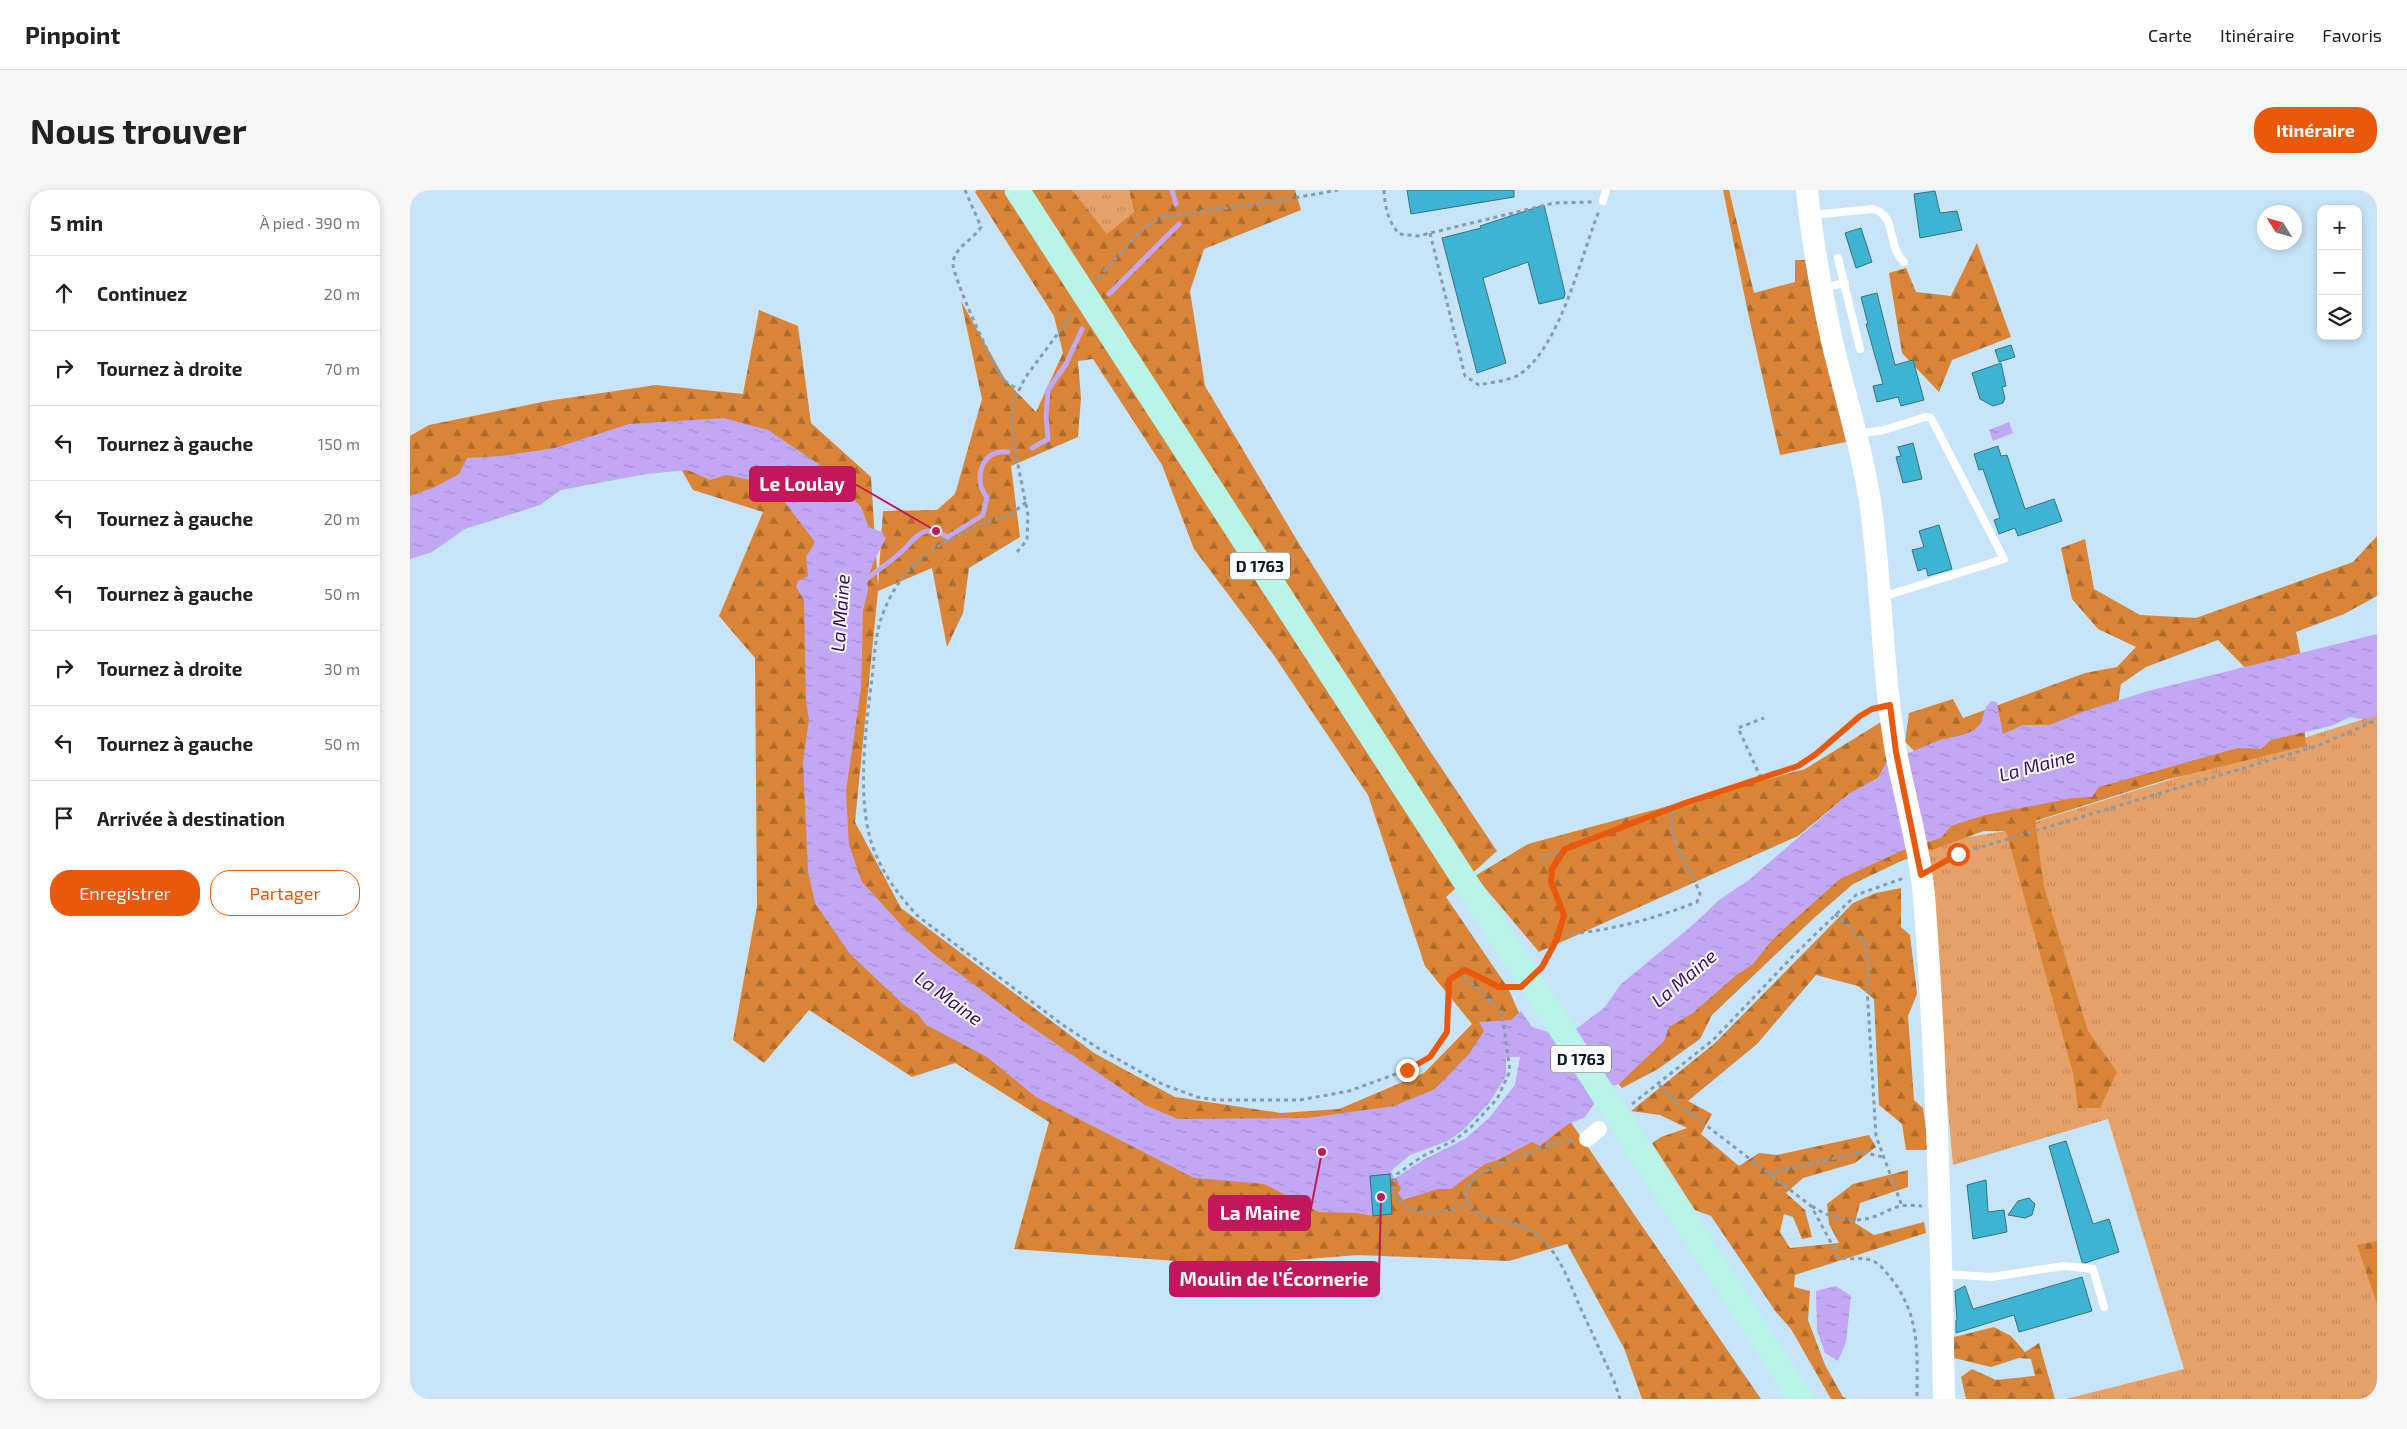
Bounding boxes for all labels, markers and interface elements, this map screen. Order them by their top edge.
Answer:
text: Pinpoint [25,20,120,49]
text: Carte [2148,24,2192,46]
text: Itinéraire [2220,24,2294,46]
text: Favoris [2322,24,2382,46]
button: Itinéraire [2254,107,2377,153]
text: Nous trouver [30,109,247,151]
north arrow [2257,205,2302,250]
map controls [2317,205,2362,340]
button: + [2317,205,2362,250]
text: 5 min [50,210,103,235]
text: À pied · 390 m [260,213,360,232]
button: − [2317,250,2362,295]
icon: ahead [50,279,78,307]
text: Continuez [97,282,187,305]
text: 20 m [324,284,360,303]
button: layers [2317,295,2362,340]
icon: right [50,354,78,382]
text: Tournez à droite [97,357,243,380]
text: 70 m [325,359,360,378]
icon: left [50,429,78,457]
text: Tournez à gauche [97,432,253,455]
text: 150 m [318,434,360,453]
callout: Le Loulay [750,467,855,501]
text: Le Loulay [759,472,845,496]
icon: left [50,504,78,532]
text: Tournez à gauche [97,507,253,530]
text: 20 m [324,509,360,528]
road number: D 1763 [1230,552,1290,580]
water label: La Maine [825,573,854,653]
icon: left [50,579,78,607]
text: Tournez à gauche [97,582,253,605]
text: 50 m [324,584,360,603]
icon: right [50,654,78,682]
text: Tournez à droite [97,657,243,680]
text: 30 m [324,659,360,678]
icon: left [50,729,78,757]
text: Tournez à gauche [97,732,253,755]
text: 50 m [324,734,360,753]
water label: La Maine [1996,743,2078,786]
icon: arrive [50,804,78,832]
text: Arrivée à destination [97,807,285,830]
route start [1947,843,1970,866]
button: Enregistrer [50,870,200,916]
button: Partager [210,870,360,916]
water label: La Maine [1646,944,1721,1012]
water label: La Maine [911,965,988,1030]
road number: D 1763 [1551,1046,1611,1072]
route end [1396,1059,1419,1082]
callout: La Maine [1209,1196,1310,1230]
text: La Maine [1220,1201,1301,1224]
callout: Moulin de l'Écornerie [1170,1262,1379,1296]
text: Moulin de l'Écornerie [1180,1266,1369,1290]

